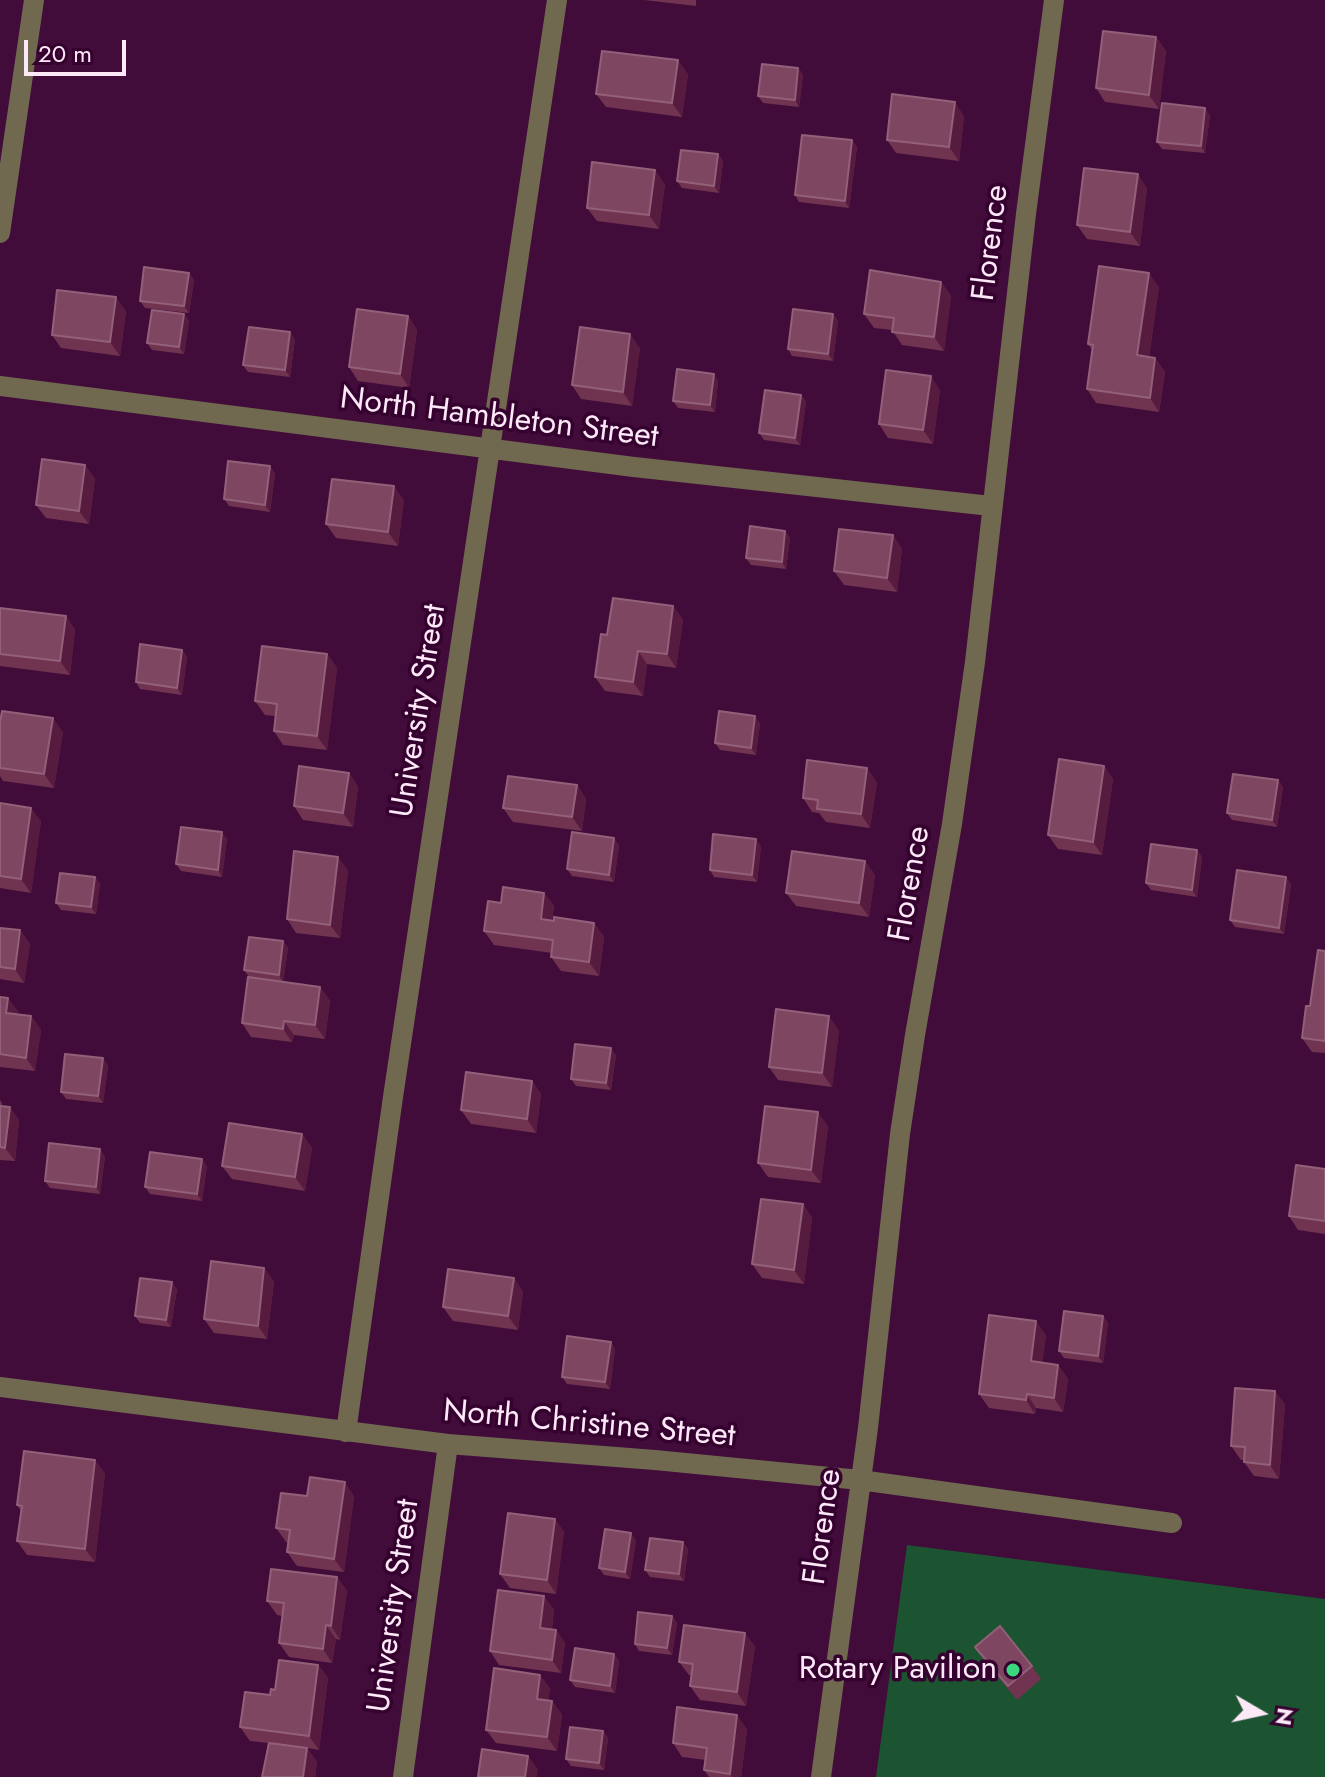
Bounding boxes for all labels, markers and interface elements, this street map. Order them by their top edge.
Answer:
scale bar [28,24,130,74]
text: 20 m [38,36,92,71]
street label: Florence [966,183,1018,303]
street label: North Hambleton Street [338,380,660,458]
street label: University Street [384,602,456,820]
street label: Florence [882,823,940,945]
street label: North Christine Street [441,1393,737,1457]
street label: Florence [797,1467,851,1587]
street label: University Street [361,1497,429,1715]
place label: Rotary Pavilion [799,1651,997,1689]
marker: Rotary Pavilion [1004,1661,1022,1679]
north arrow [1221,1673,1301,1753]
text: N [1268,1706,1302,1728]

